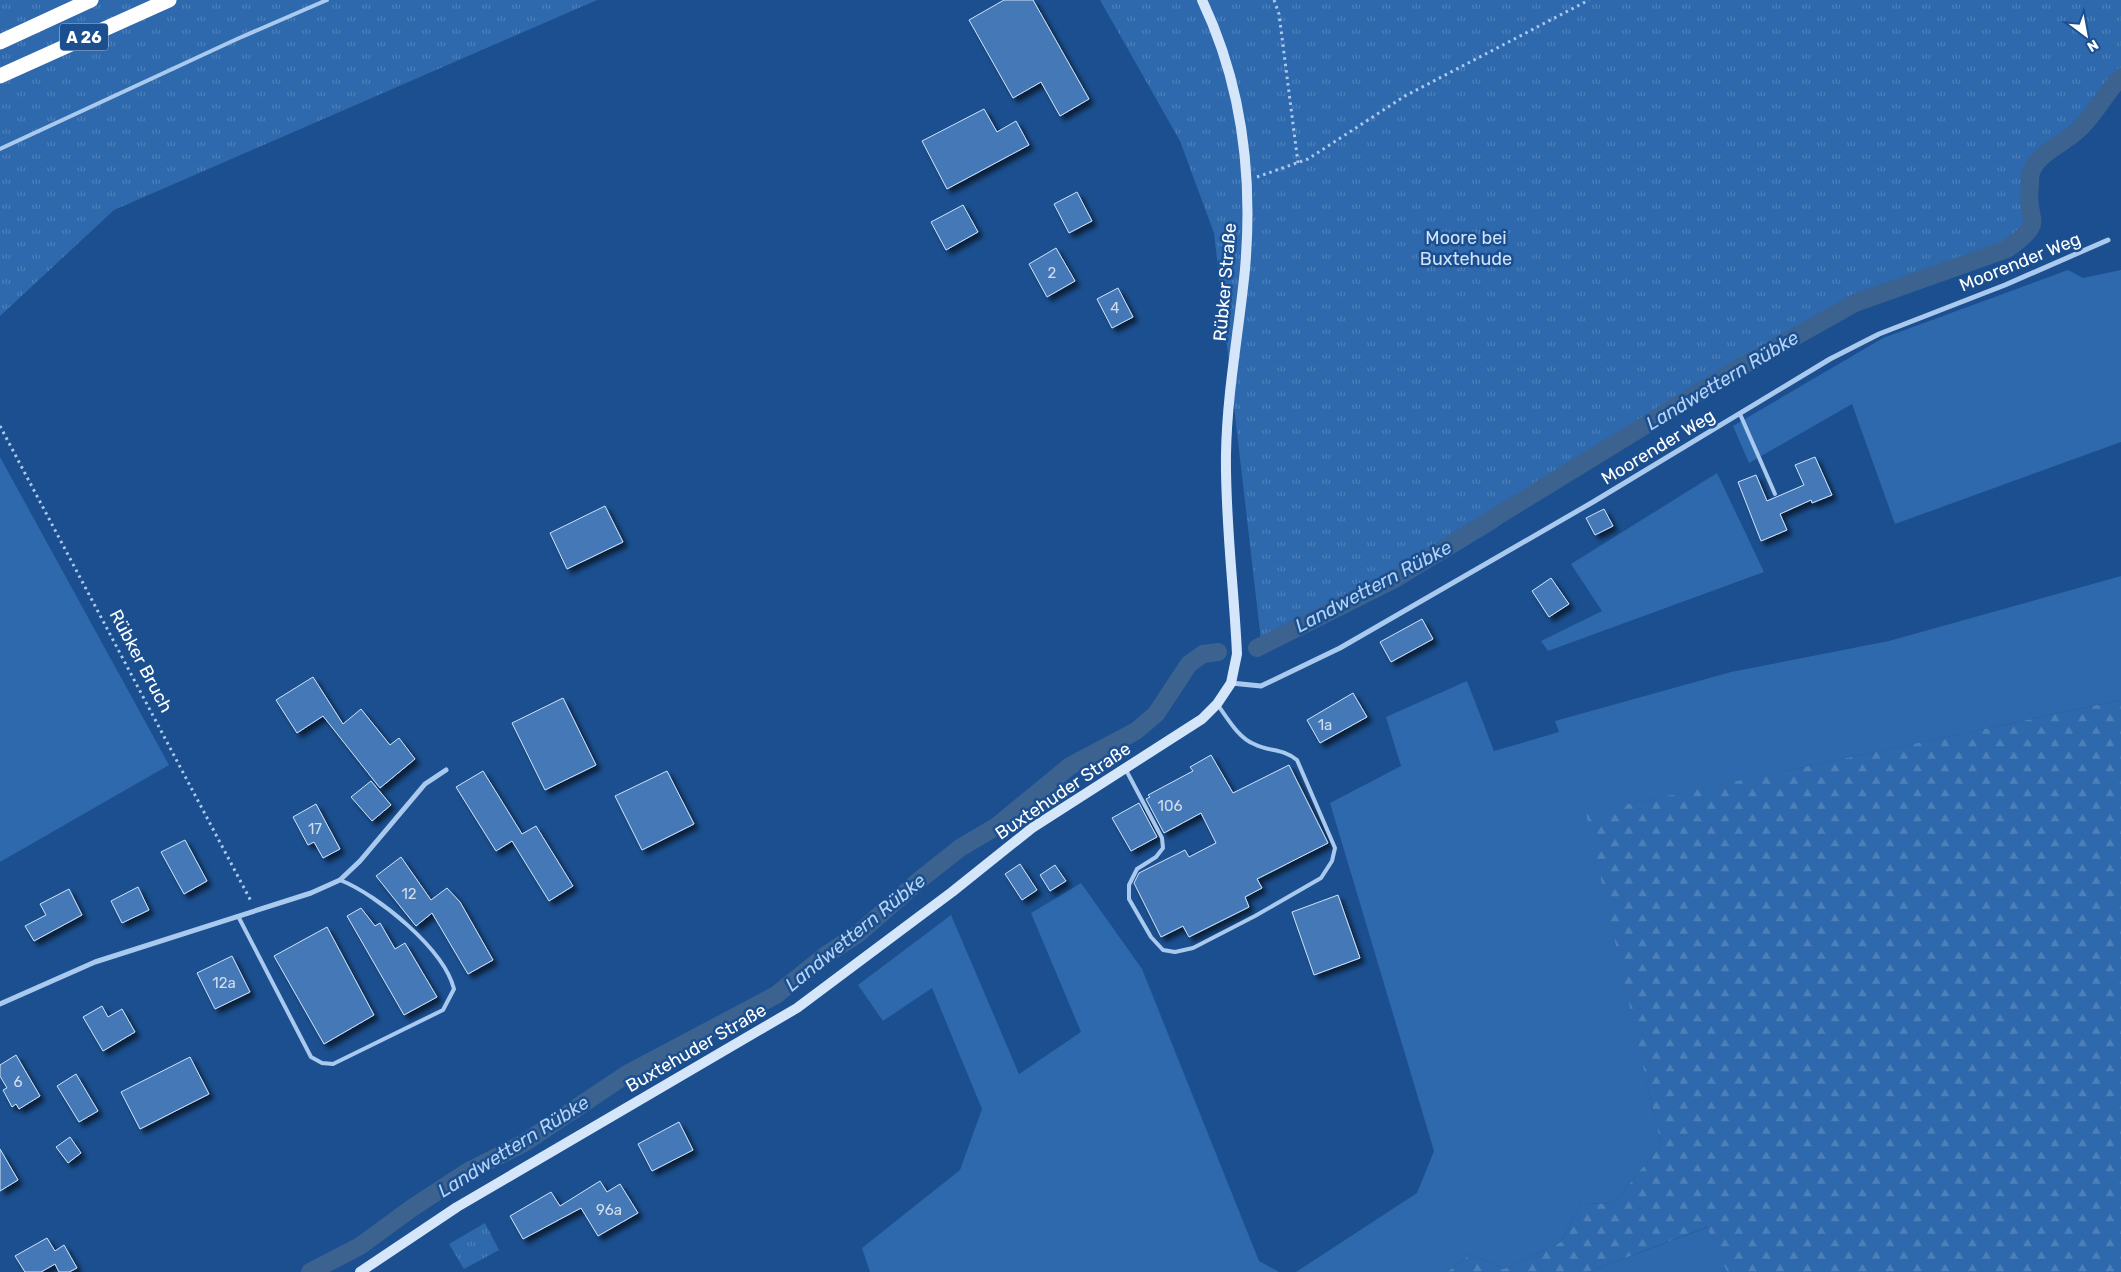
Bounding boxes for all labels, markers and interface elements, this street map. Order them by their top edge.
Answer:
north arrow [2061,10,2111,60]
road number: A 26 [60,24,108,51]
text: N [2084,36,2101,55]
street label: Rübker Straße [1209,222,1241,342]
park label: Moore bei Buxtehude [1420,227,1512,270]
street label: Moorender Weg [1956,228,2084,296]
house number: 2 [1048,264,1057,282]
house number: 4 [1110,299,1120,317]
water label: Landwettern Rübke [1642,326,1803,435]
street label: Moorender Weg [1597,404,1719,490]
water label: Landwettern Rübke [1291,535,1456,637]
street label: Rübker Bruch [105,606,177,716]
house number: 1a [1318,716,1332,734]
street label: Buxtehuder Straße [991,738,1135,844]
house number: 106 [1158,797,1183,815]
house number: 17 [308,820,322,838]
water label: Landwettern Rübke [781,869,930,996]
house number: 12 [401,885,417,903]
house number: 12a [212,974,236,992]
street label: Buxtehuder Straße [622,999,770,1097]
house number: 6 [13,1073,23,1091]
water label: Landwettern Rübke [433,1090,593,1202]
house number: 96a [596,1201,622,1219]

